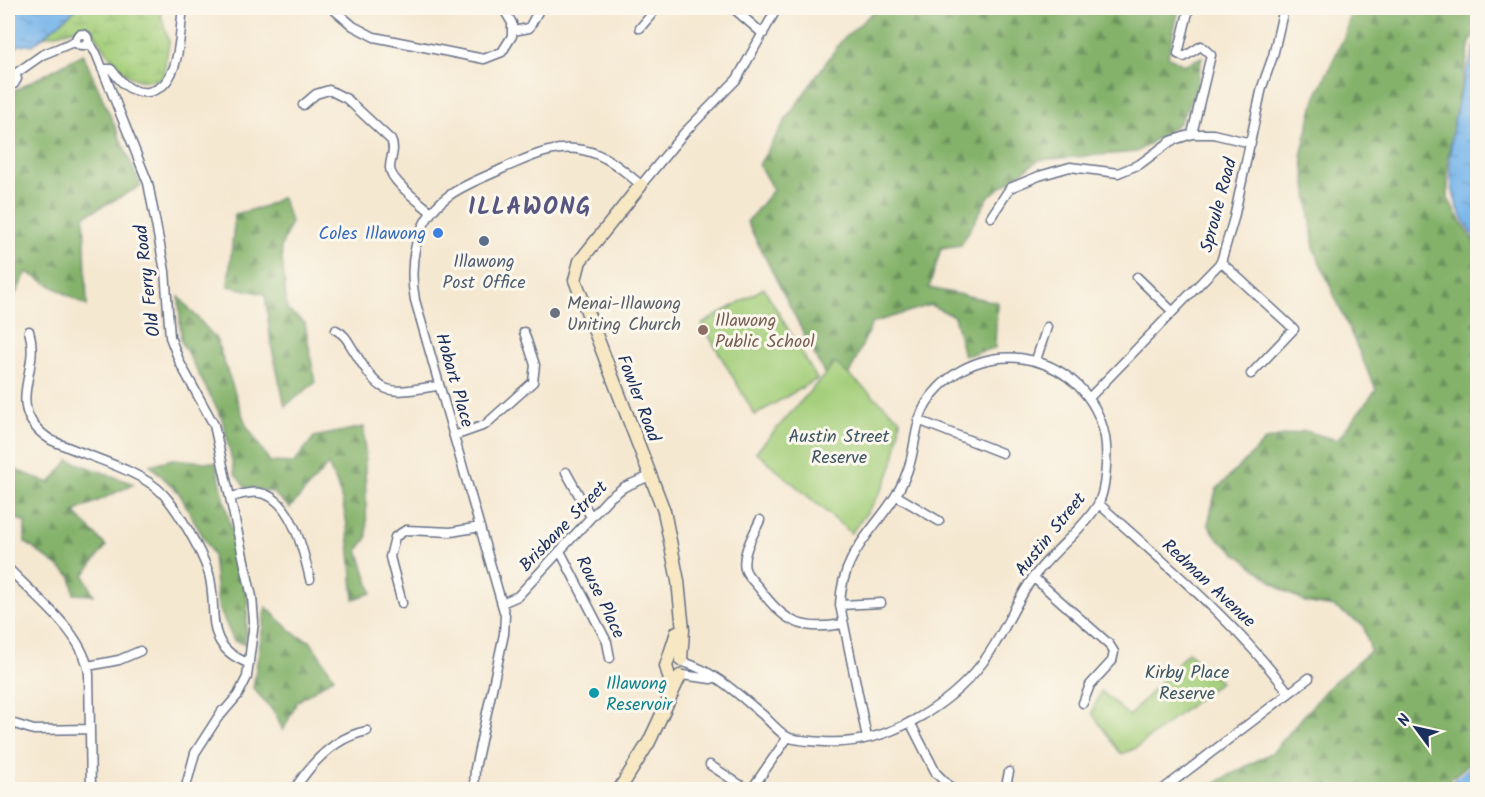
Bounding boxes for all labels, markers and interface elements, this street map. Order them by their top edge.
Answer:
street label: Sproule Road [1193,154,1246,256]
district label: ILLAWONG [468,188,592,227]
place label: Coles Illawong [318,220,426,249]
street label: Old Ferry Road [127,222,170,339]
marker: Coles Illawong [431,226,445,240]
marker: Illawong Post Office [477,234,491,248]
place label: Illawong Post Office [442,248,526,298]
place label: Menai-Illawong Uniting Church [567,290,681,340]
marker: Menai-Illawong Uniting Church [548,306,562,320]
place label: Illawong Public School [715,307,815,357]
marker: Illawong Public School [696,323,710,337]
street label: Hobart Place [426,330,481,431]
street label: Fowler Road [608,351,668,447]
park label: Austin Street Reserve [789,423,891,473]
street label: Brisbane Street [513,474,616,579]
street label: Austin Street [1008,486,1095,583]
street label: Redman Avenue [1154,533,1262,636]
street label: Rouse Place [567,551,632,644]
park label: Kirby Place Reserve [1145,659,1229,709]
place label: Illawong Reservoir [606,670,673,720]
marker: Illawong Reservoir [587,686,601,700]
north arrow [1386,698,1446,758]
text: N [1391,710,1418,732]

